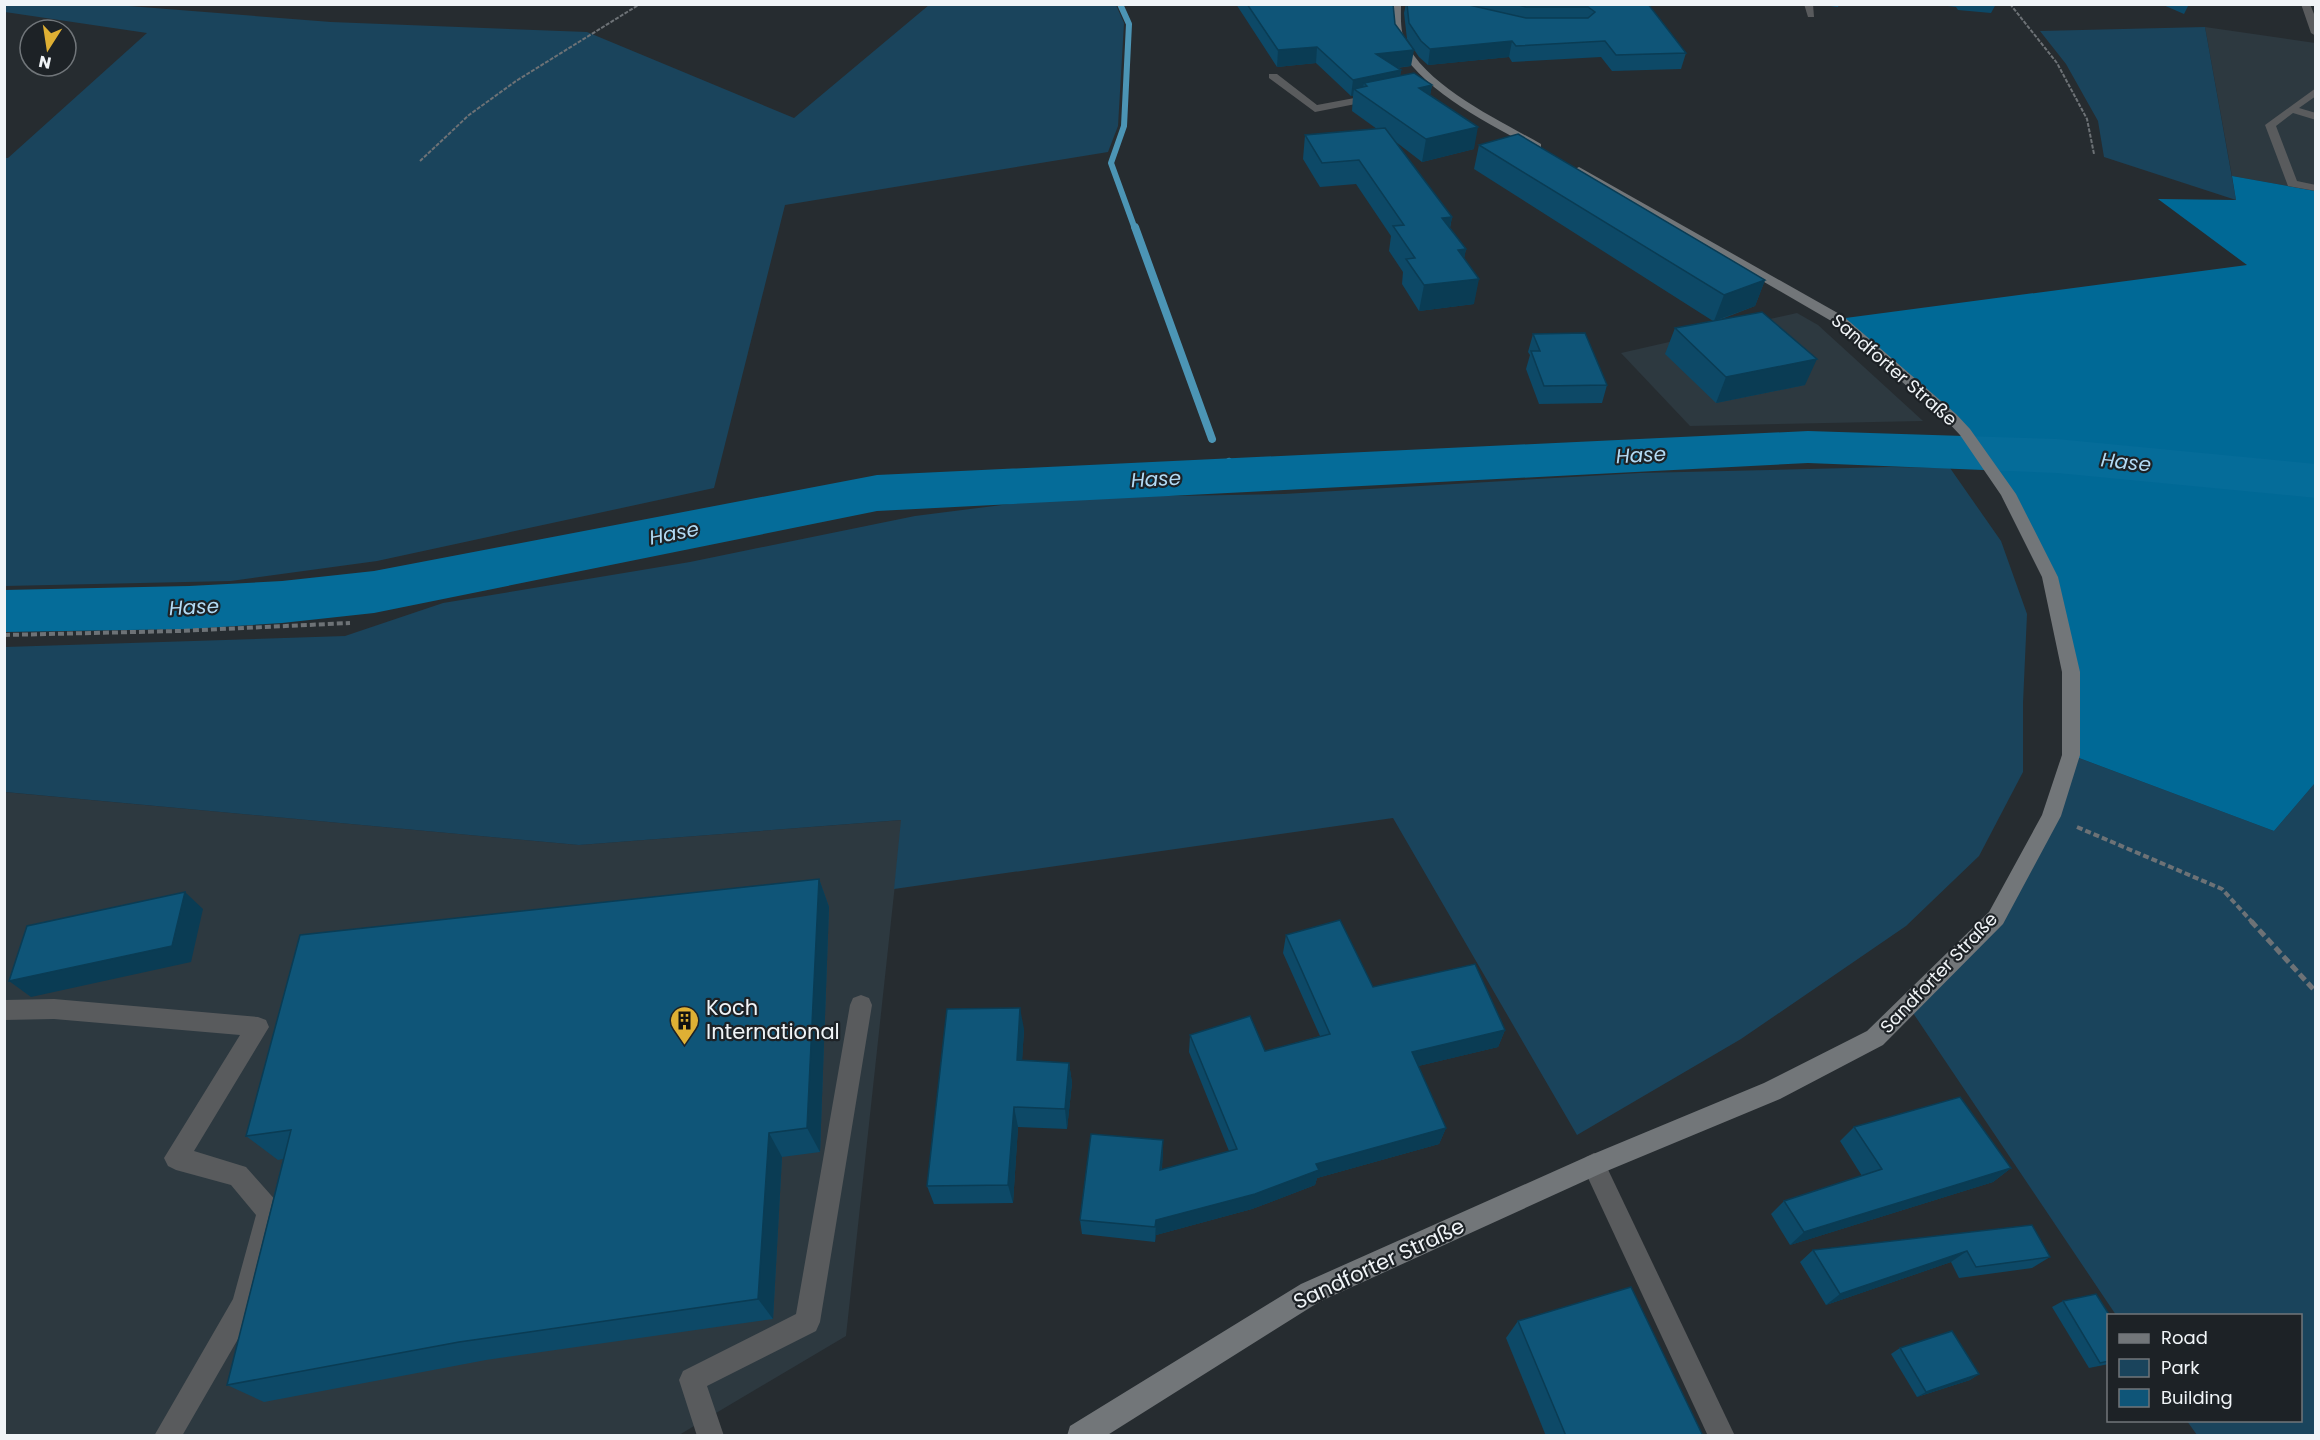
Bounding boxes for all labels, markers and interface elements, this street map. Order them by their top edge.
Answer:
north arrow [18,18,78,78]
text: N [37,50,53,75]
street label: Sandforter Straße [1826,308,1963,431]
water label: Hase [1615,440,1667,470]
water label: Hase [2100,445,2152,479]
water label: Hase [1130,464,1182,494]
water label: Hase [647,514,701,552]
water label: Hase [168,592,220,622]
street label: Sandforter Straße [1874,907,2003,1039]
place label: Koch International [706,993,840,1046]
building icon: Koch International [669,1004,701,1046]
street label: Sandforter Straße [1288,1211,1469,1316]
legend [2107,1314,2302,1422]
text: Road [2161,1325,2208,1350]
text: Park [2161,1355,2200,1380]
text: Building [2161,1385,2233,1410]

